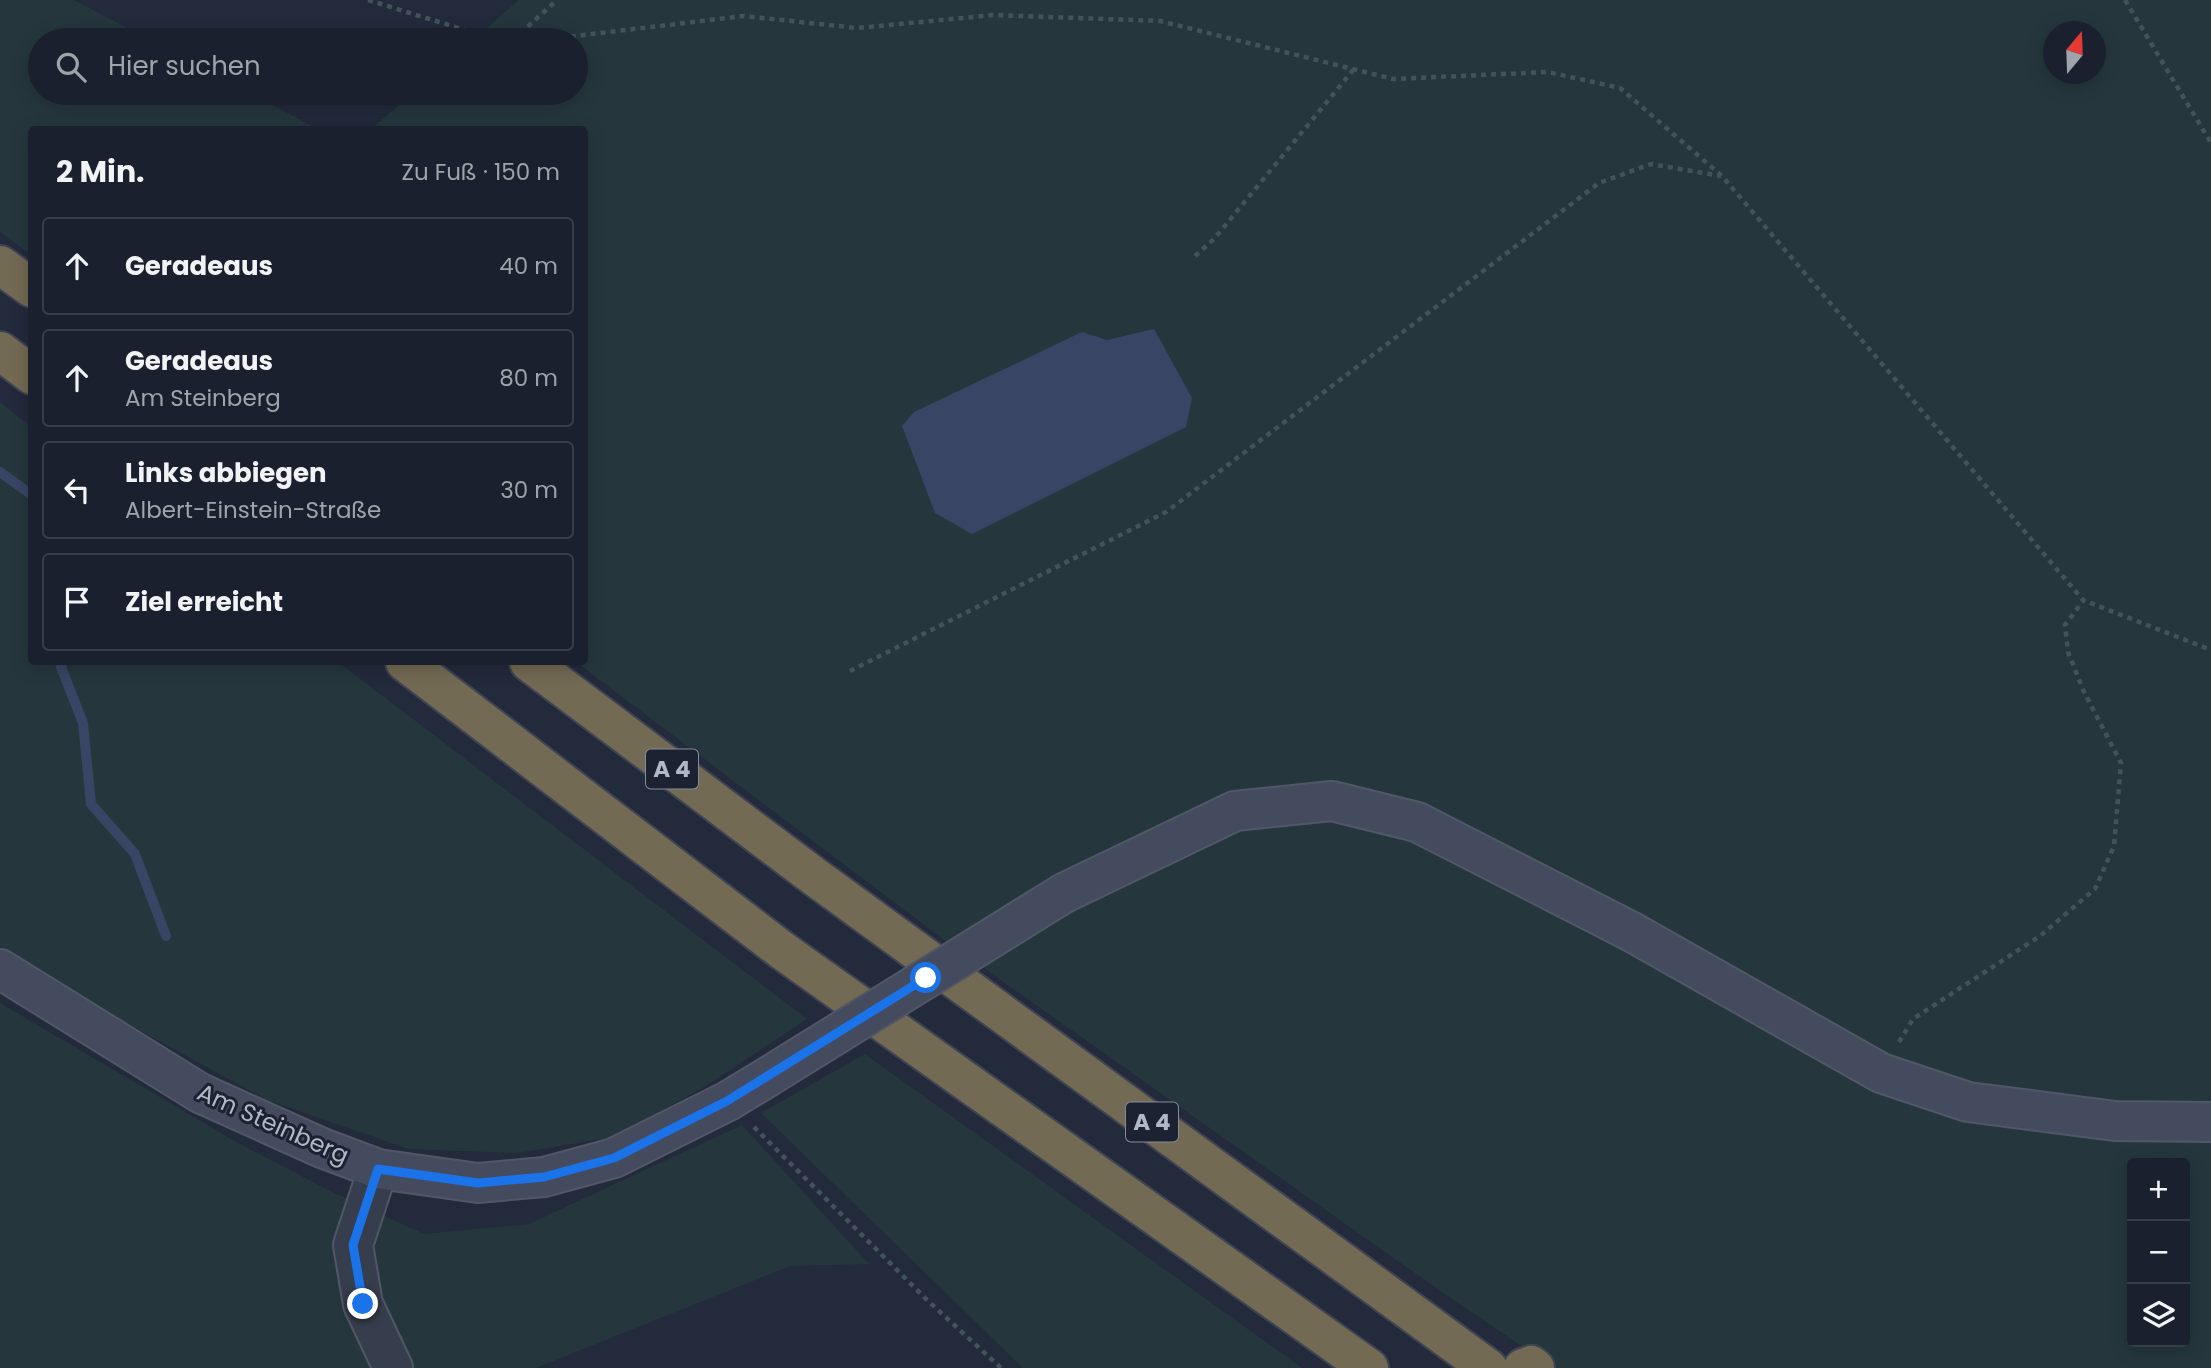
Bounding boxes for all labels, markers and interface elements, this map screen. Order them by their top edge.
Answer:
north arrow [2043,21,2106,84]
search box [28,28,588,105]
icon: search [52,48,90,86]
text: Hier suchen [108,48,261,84]
text: 2 Min. [56,150,145,193]
text: Zu Fuß · 150 m [401,156,560,188]
icon: ahead [58,247,96,285]
text: Geradeaus [125,248,273,284]
text: 40 m [499,250,558,282]
text: Geradeaus [125,343,273,379]
icon: ahead [58,359,96,397]
text: 80 m [499,362,558,394]
text: Am Steinberg [125,382,281,414]
text: Links abbiegen [125,455,327,491]
icon: left [58,471,96,509]
text: 30 m [500,474,558,506]
text: Albert-Einstein-Straße [125,494,381,526]
icon: arrive [58,583,96,621]
text: Ziel erreicht [125,584,283,620]
road number: A 4 [646,750,698,789]
route start [910,962,941,993]
street label: Am Steinberg [192,1075,354,1172]
road number: A 4 [1126,1102,1178,1142]
map controls [2127,1158,2190,1347]
button: + [2127,1158,2190,1221]
button: − [2127,1221,2190,1284]
button: layers [2127,1284,2190,1347]
route end [347,1288,378,1319]

